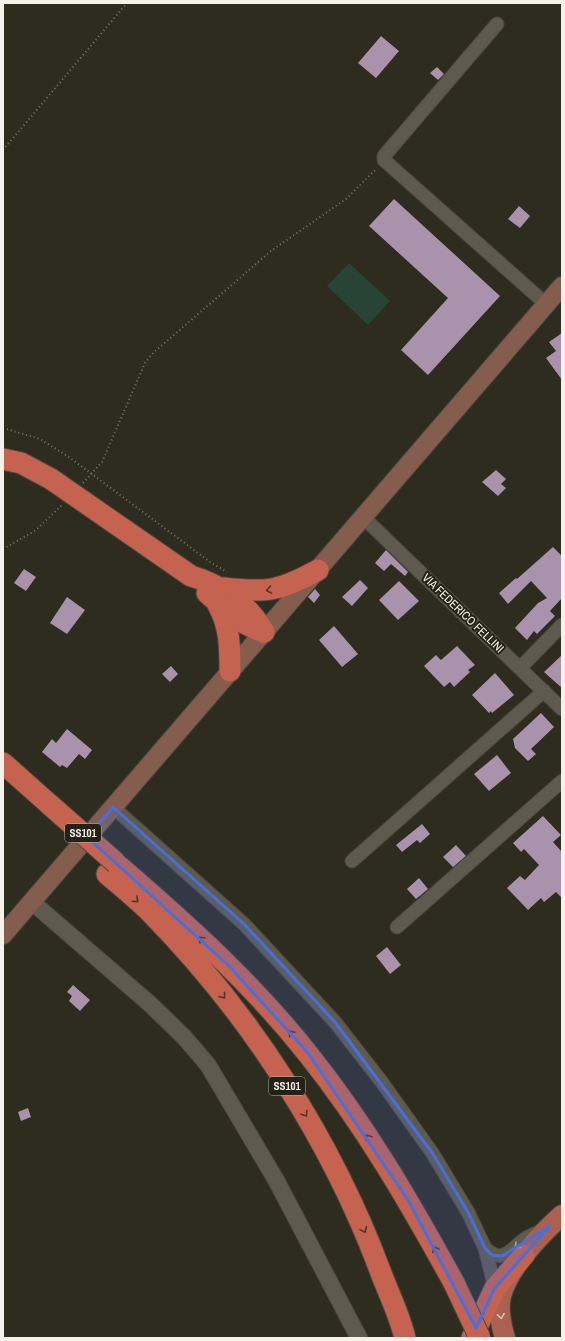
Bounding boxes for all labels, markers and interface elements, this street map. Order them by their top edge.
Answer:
street label: VIA FEDERICO FELLINI [419,570,507,656]
one-way arrow [266,585,272,593]
road number: SS101 [65,824,101,842]
one-way arrow [131,895,139,903]
one-way arrow [198,936,206,944]
one-way arrow [218,992,225,999]
one-way arrow [288,1030,295,1038]
road number: SS101 [269,1077,305,1095]
one-way arrow [300,1110,308,1117]
one-way arrow [366,1135,373,1142]
one-way arrow [359,1226,367,1233]
one-way arrow [515,1241,522,1248]
one-way arrow [433,1245,440,1253]
one-way arrow [496,1313,505,1319]

